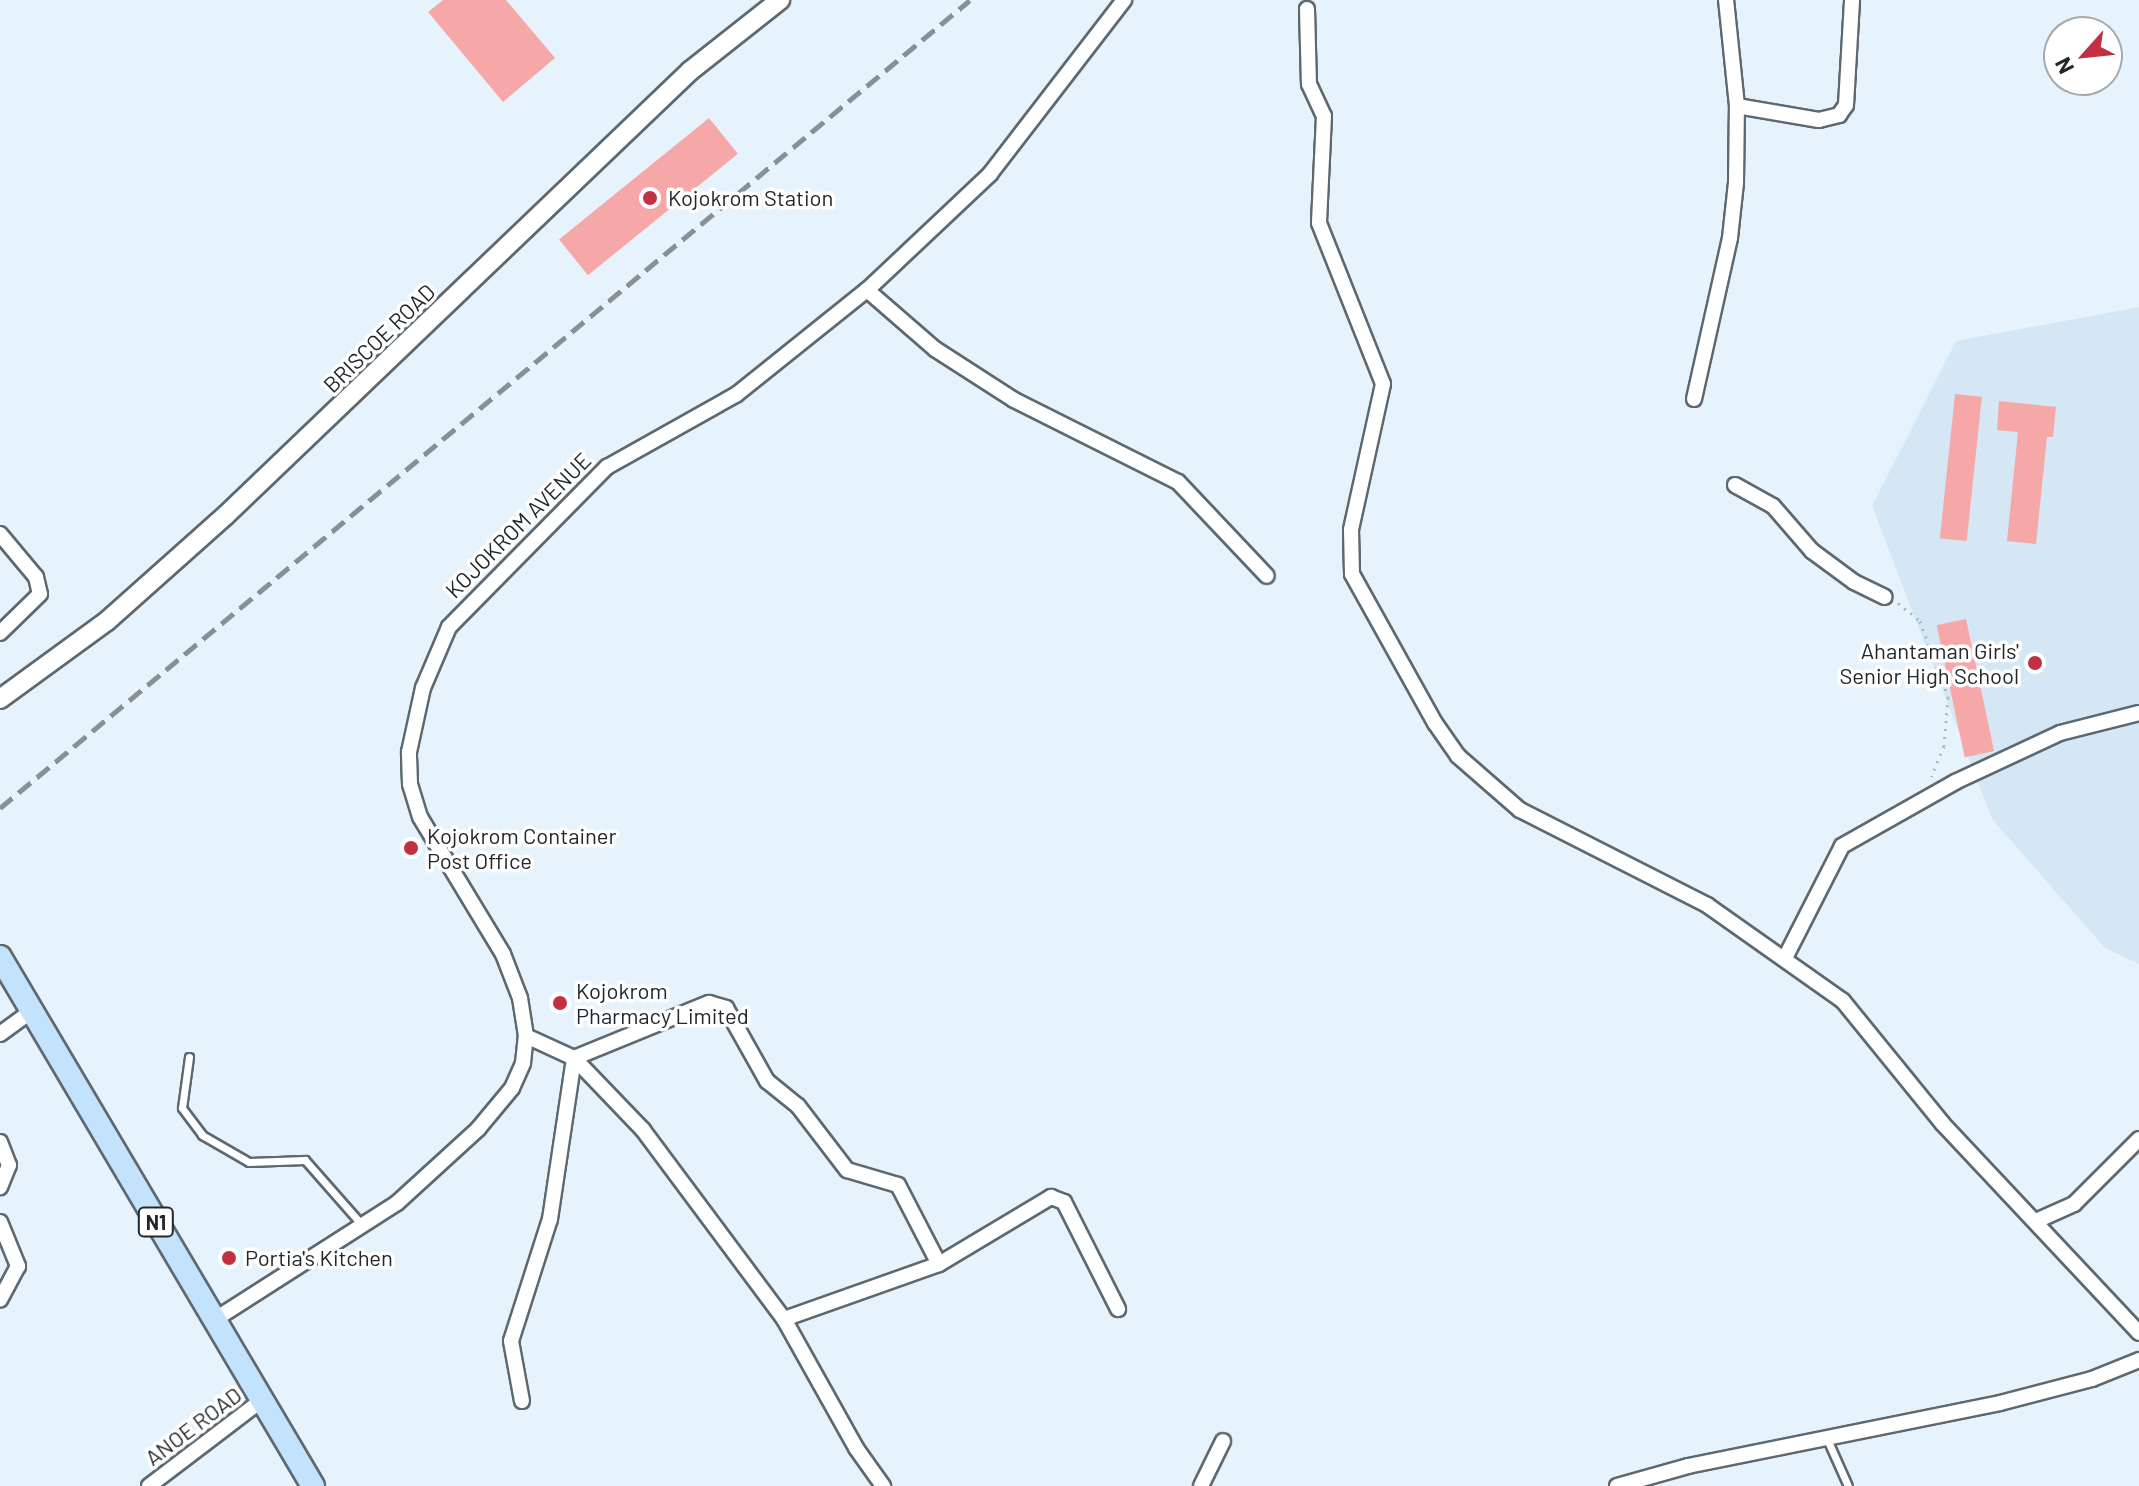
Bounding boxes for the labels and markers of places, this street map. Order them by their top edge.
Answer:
place label: Kojokrom Station [668,185,833,211]
marker: Kojokrom Station [639,187,661,209]
place label: Ahantaman Girls' Senior High School [1840,637,2019,688]
marker: Ahantaman Girls' Senior High School [2026,654,2044,672]
place label: Kojokrom Container Post Office [427,822,616,874]
marker: Kojokrom Container Post Office [402,839,420,857]
place label: Kojokrom Pharmacy Limited [576,977,749,1028]
marker: Kojokrom Pharmacy Limited [551,994,569,1012]
place label: Portia's Kitchen [245,1245,393,1271]
marker: Portia's Kitchen [220,1249,238,1267]

